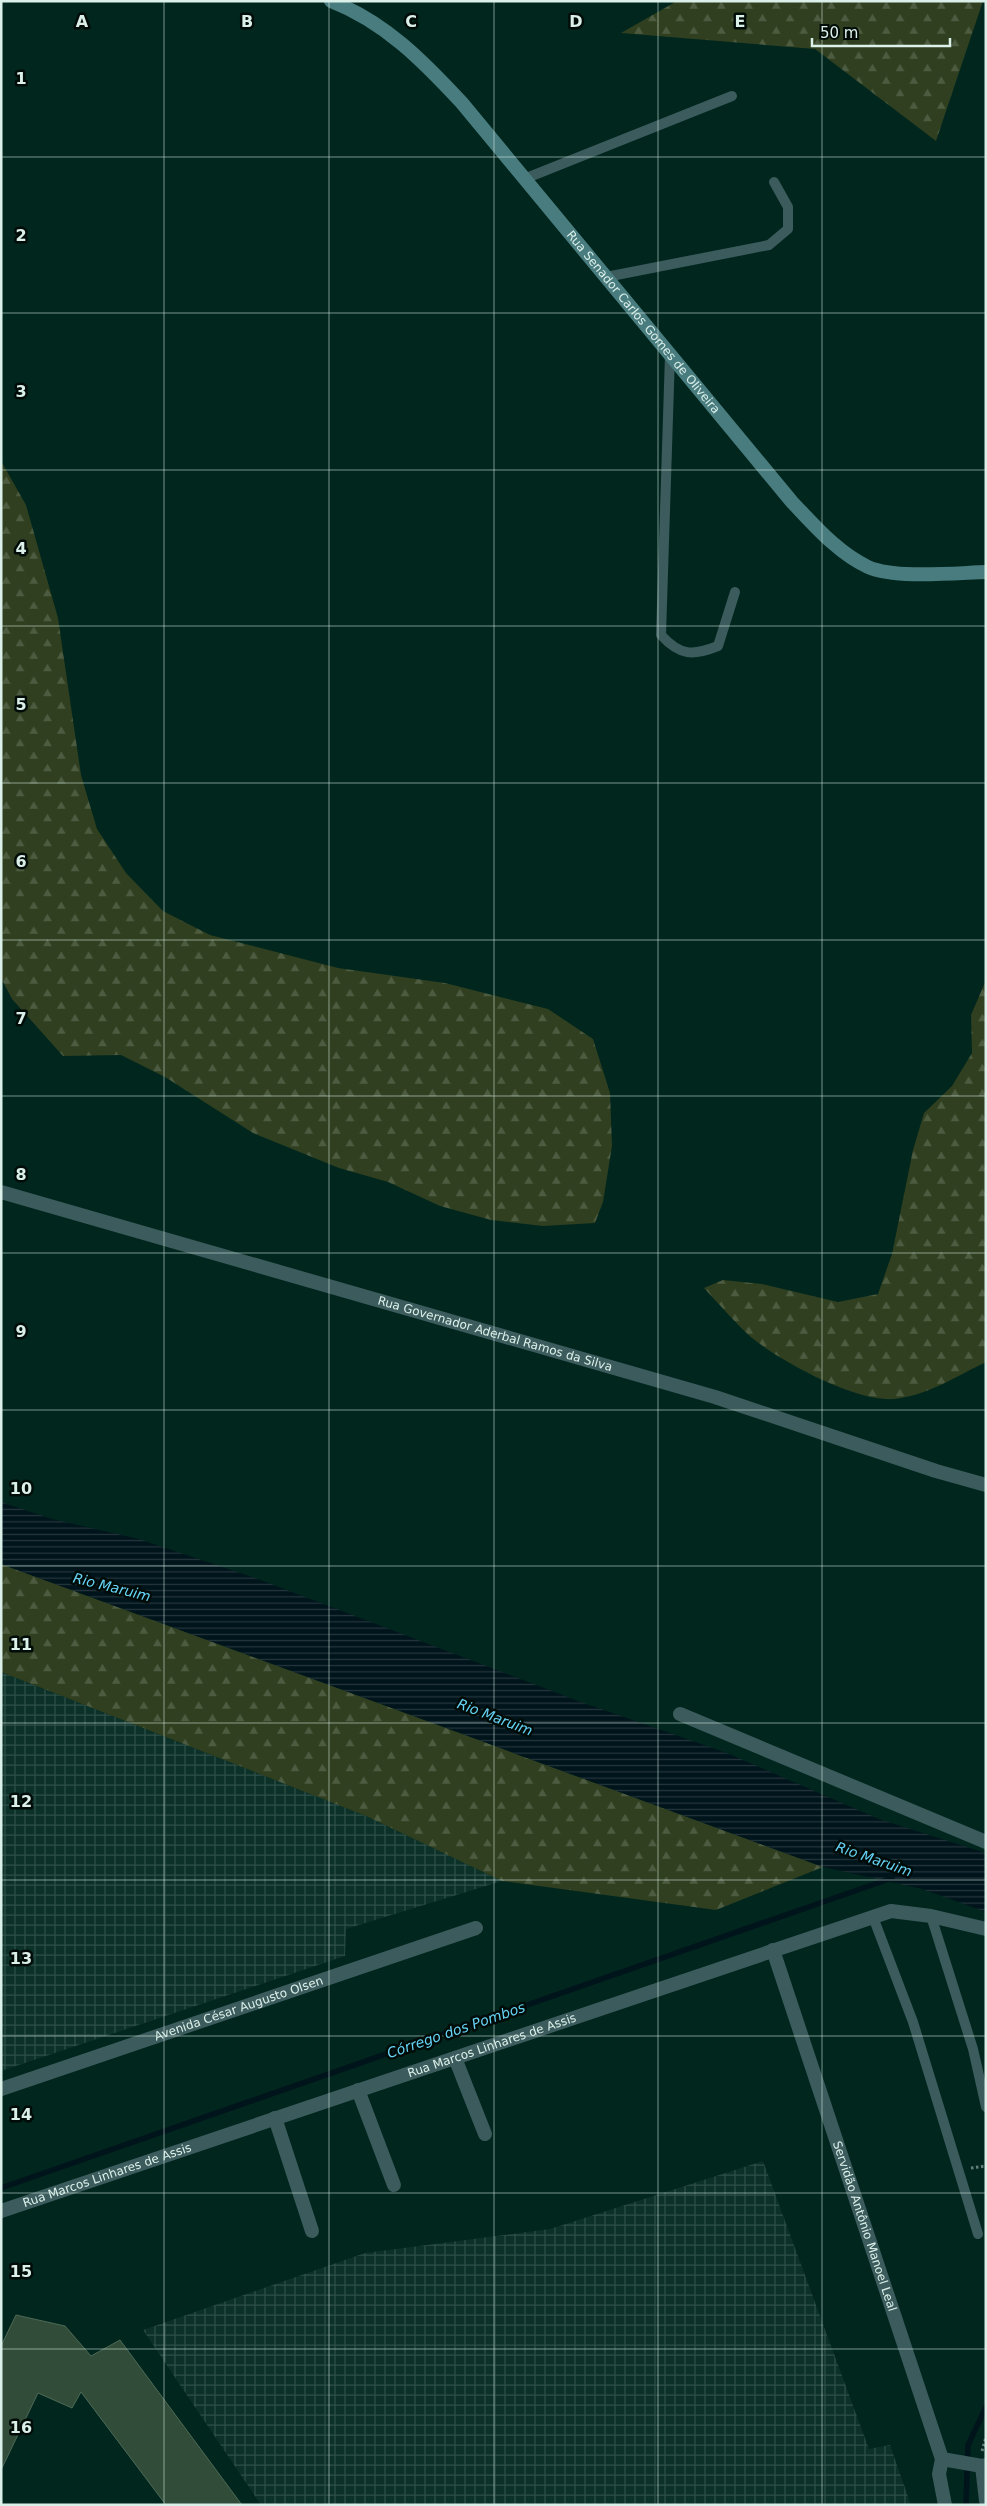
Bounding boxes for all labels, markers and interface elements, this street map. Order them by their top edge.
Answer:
text: A [76,12,89,31]
text: B [241,12,253,31]
text: C [405,12,417,31]
text: D [569,12,583,31]
text: E [735,12,745,31]
scale bar [812,15,950,47]
text: 50 m [820,24,858,42]
text: 1 [15,69,27,88]
text: 2 [15,226,27,245]
street label: Rua Senador Carlos Gomes de Oliveira [564,228,723,416]
text: 3 [15,382,27,401]
text: 4 [15,539,27,558]
text: 5 [15,695,27,714]
text: 6 [15,852,27,871]
text: 7 [15,1009,27,1028]
text: 8 [15,1165,27,1184]
street label: Rua Governador Aderbal Ramos da Silva [376,1294,614,1374]
text: 9 [15,1322,27,1341]
text: 10 [10,1479,32,1498]
water label: Rio Maruim [72,1570,152,1604]
text: 11 [10,1635,32,1654]
water label: Rio Maruim [455,1695,535,1739]
text: 12 [10,1792,32,1811]
water label: Rio Maruim [834,1839,914,1879]
text: 13 [10,1949,32,1968]
street label: Avenida César Augusto Olsen [153,1973,325,2044]
water label: Córrego dos Pombos [385,1999,527,2061]
street label: Rua Marcos Linhares de Assis [406,2011,578,2080]
text: 14 [10,2105,32,2124]
street label: Servidão Antônio Manoel Leal [830,2139,899,2313]
street label: Rua Marcos Linhares de Assis [21,2140,193,2210]
text: 15 [10,2262,32,2281]
text: 16 [10,2418,32,2437]

